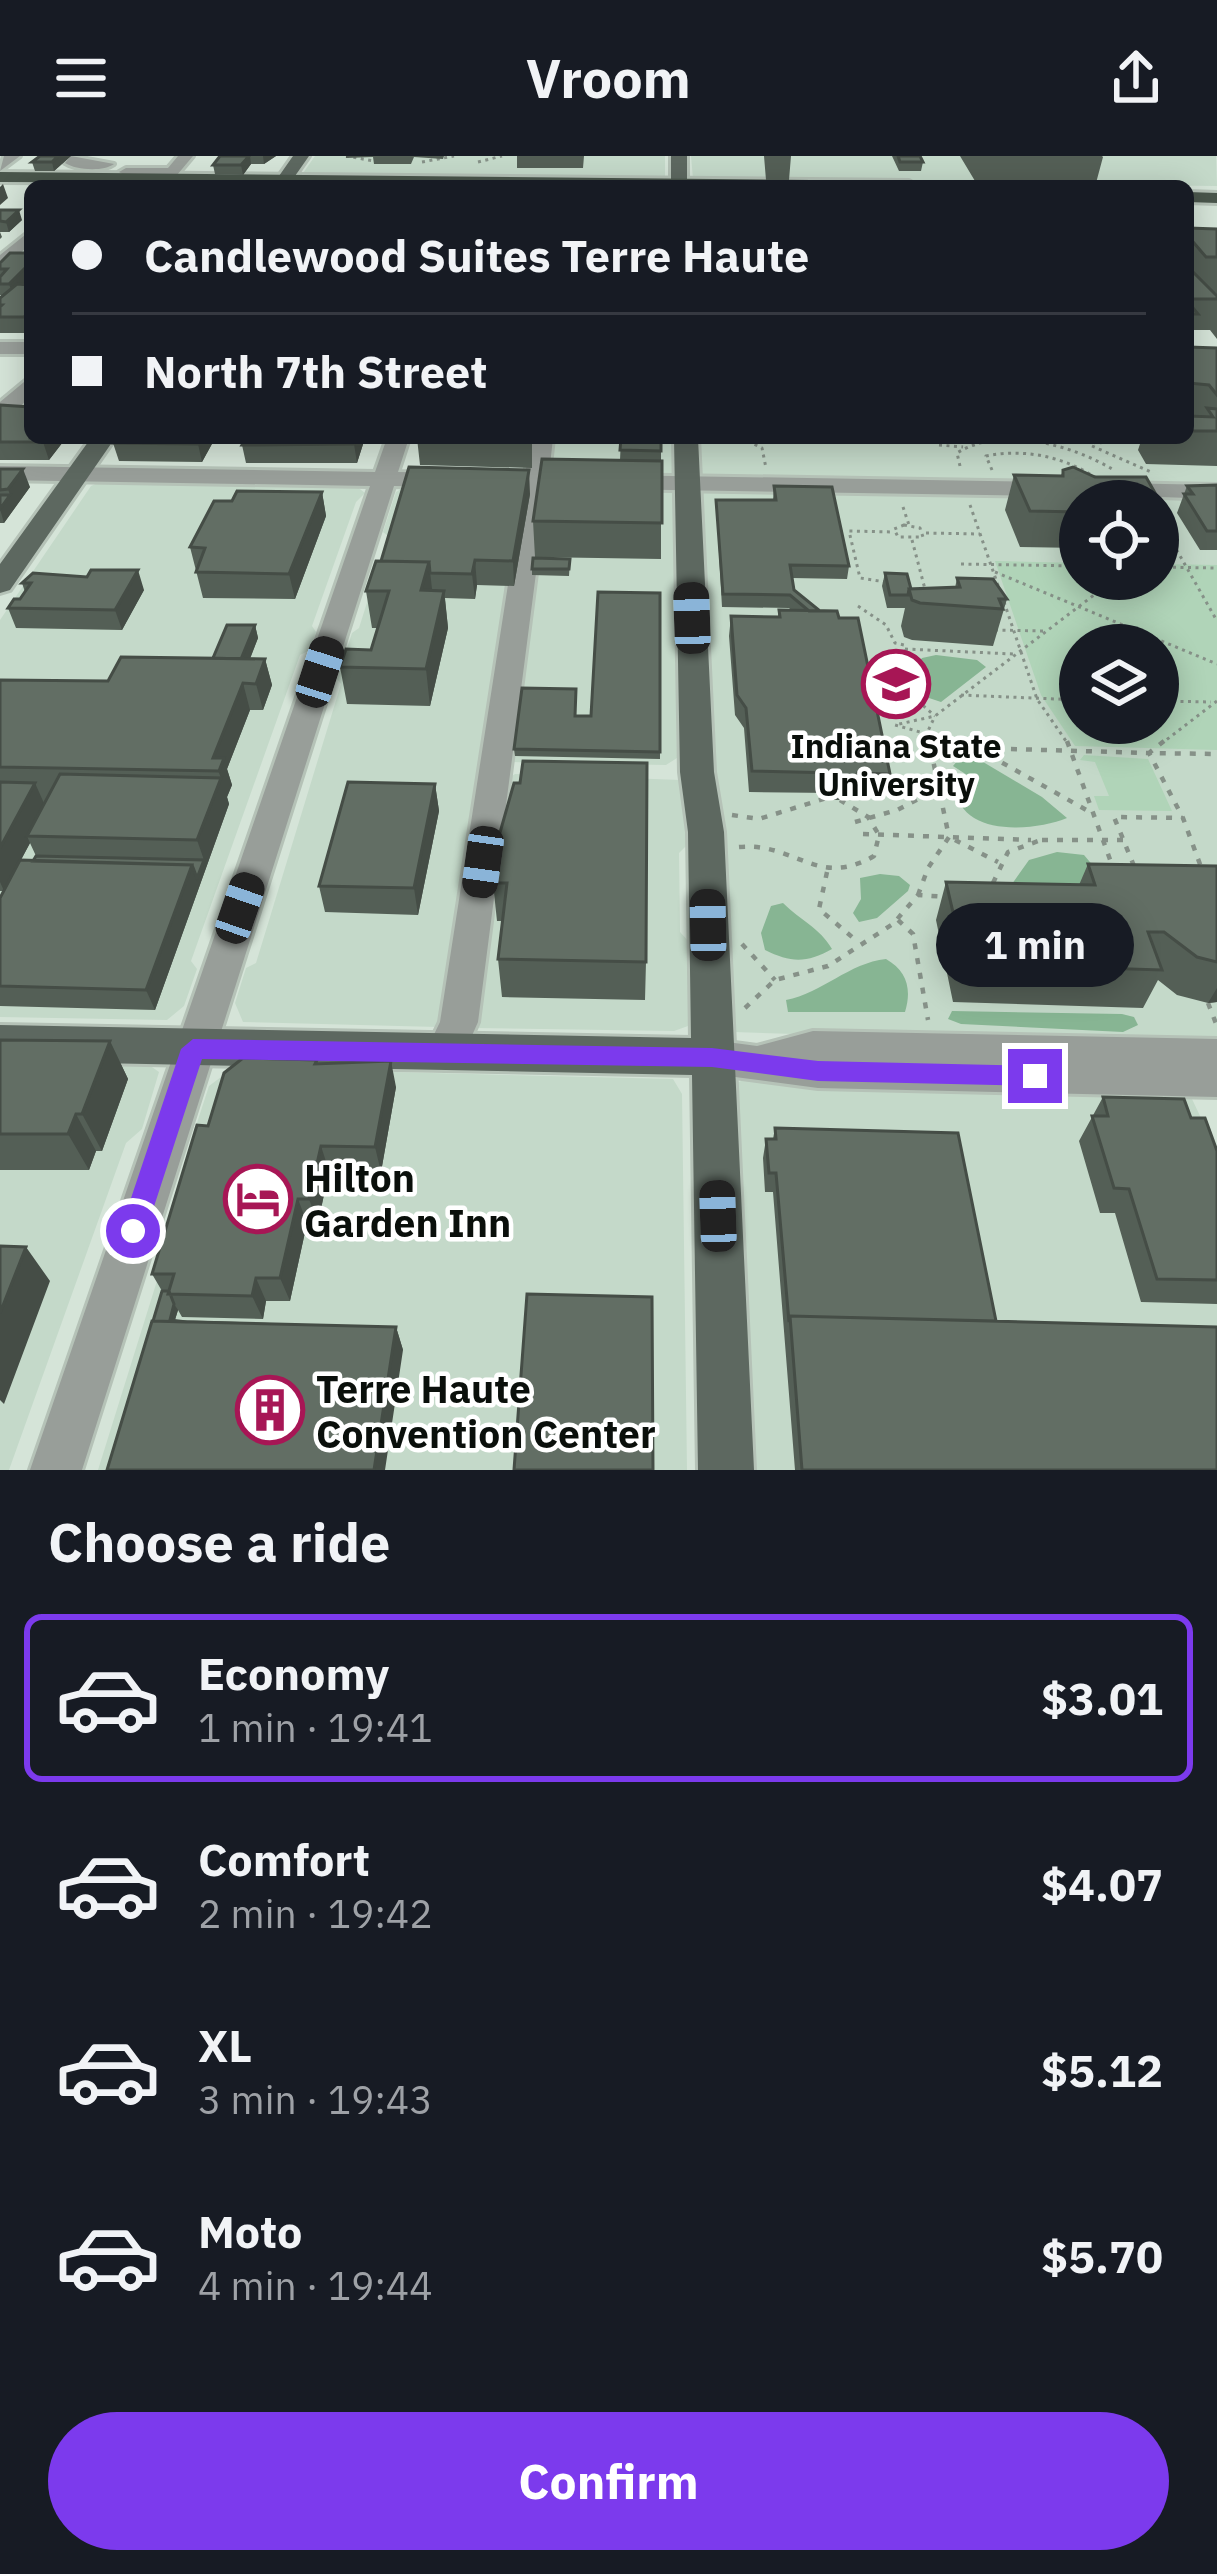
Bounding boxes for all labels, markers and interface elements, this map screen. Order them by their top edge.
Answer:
text: Vroom [526,43,691,113]
icon: menu [48,45,114,111]
icon: share [1103,45,1169,111]
text: Candlewood Suites Terre Haute [144,226,809,284]
text: North 7th Street [144,342,488,400]
map controls [1059,480,1179,744]
button: locate [1059,480,1179,600]
car [673,581,711,655]
button: layers [1059,624,1179,744]
car [292,632,348,712]
school or university icon: Indiana State University [861,649,931,719]
place label: Indiana State University [790,724,1002,805]
car [460,824,506,900]
car [211,868,269,948]
car [689,889,727,961]
callout: 1 min [936,902,1134,986]
text: 1 min [984,919,1086,970]
route end [1008,1049,1062,1103]
place label: Hilton Garden Inn [304,1152,511,1248]
hotel icon: Hilton Garden Inn [223,1164,293,1234]
car [699,1179,737,1253]
route start [106,1204,160,1258]
place label: Terre Haute Convention Center [316,1363,656,1459]
building icon: Terre Haute Convention Center [235,1375,305,1445]
text: Choose a ride [48,1507,390,1577]
icon: car [54,1644,162,1752]
text: Economy [198,1644,389,1702]
text: $3.01 [1041,1669,1163,1727]
text: 1 min · 19:41 [198,1702,433,1753]
icon: car [54,1830,162,1938]
text: Comfort [198,1830,370,1888]
text: $4.07 [1041,1855,1163,1913]
text: 2 min · 19:42 [198,1888,433,1939]
icon: car [54,2016,162,2124]
text: XL [198,2016,252,2074]
text: $5.12 [1041,2041,1163,2099]
text: 3 min · 19:43 [198,2074,433,2125]
icon: car [54,2202,162,2310]
text: Moto [198,2202,302,2260]
text: $5.70 [1041,2227,1163,2285]
text: 4 min · 19:44 [198,2260,433,2311]
button: Confirm [48,2412,1169,2550]

